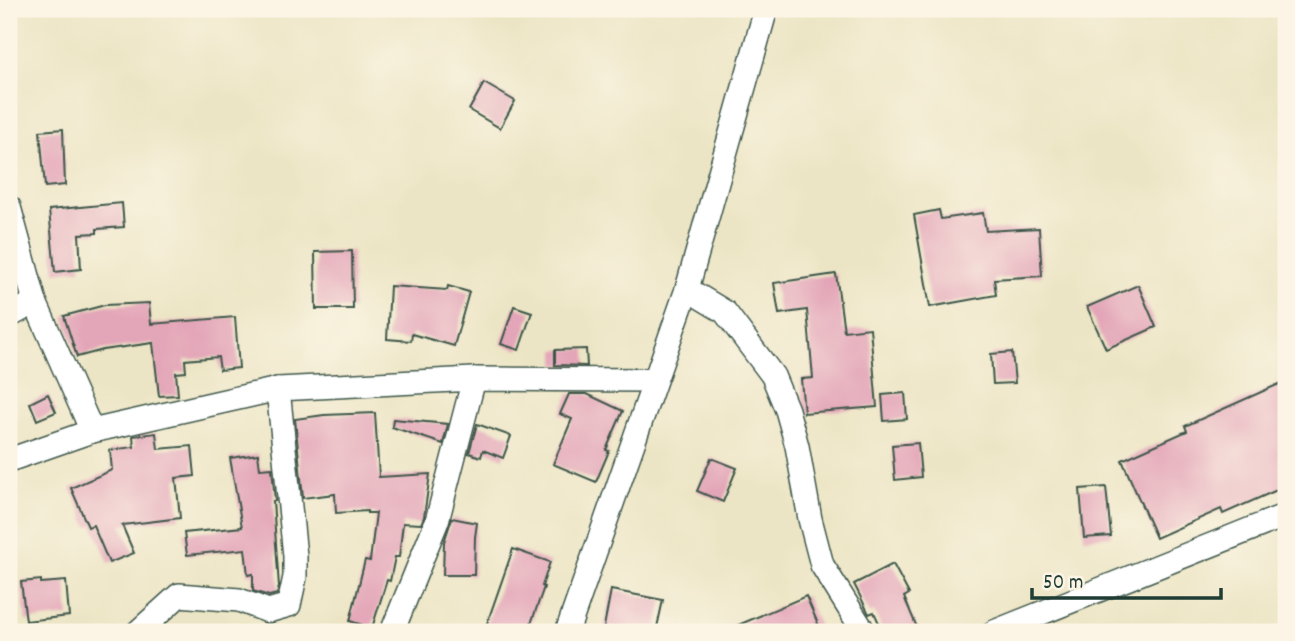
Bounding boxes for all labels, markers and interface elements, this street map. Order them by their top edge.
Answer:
scale bar [1032,557,1222,601]
text: 50 m [1043,569,1083,599]

